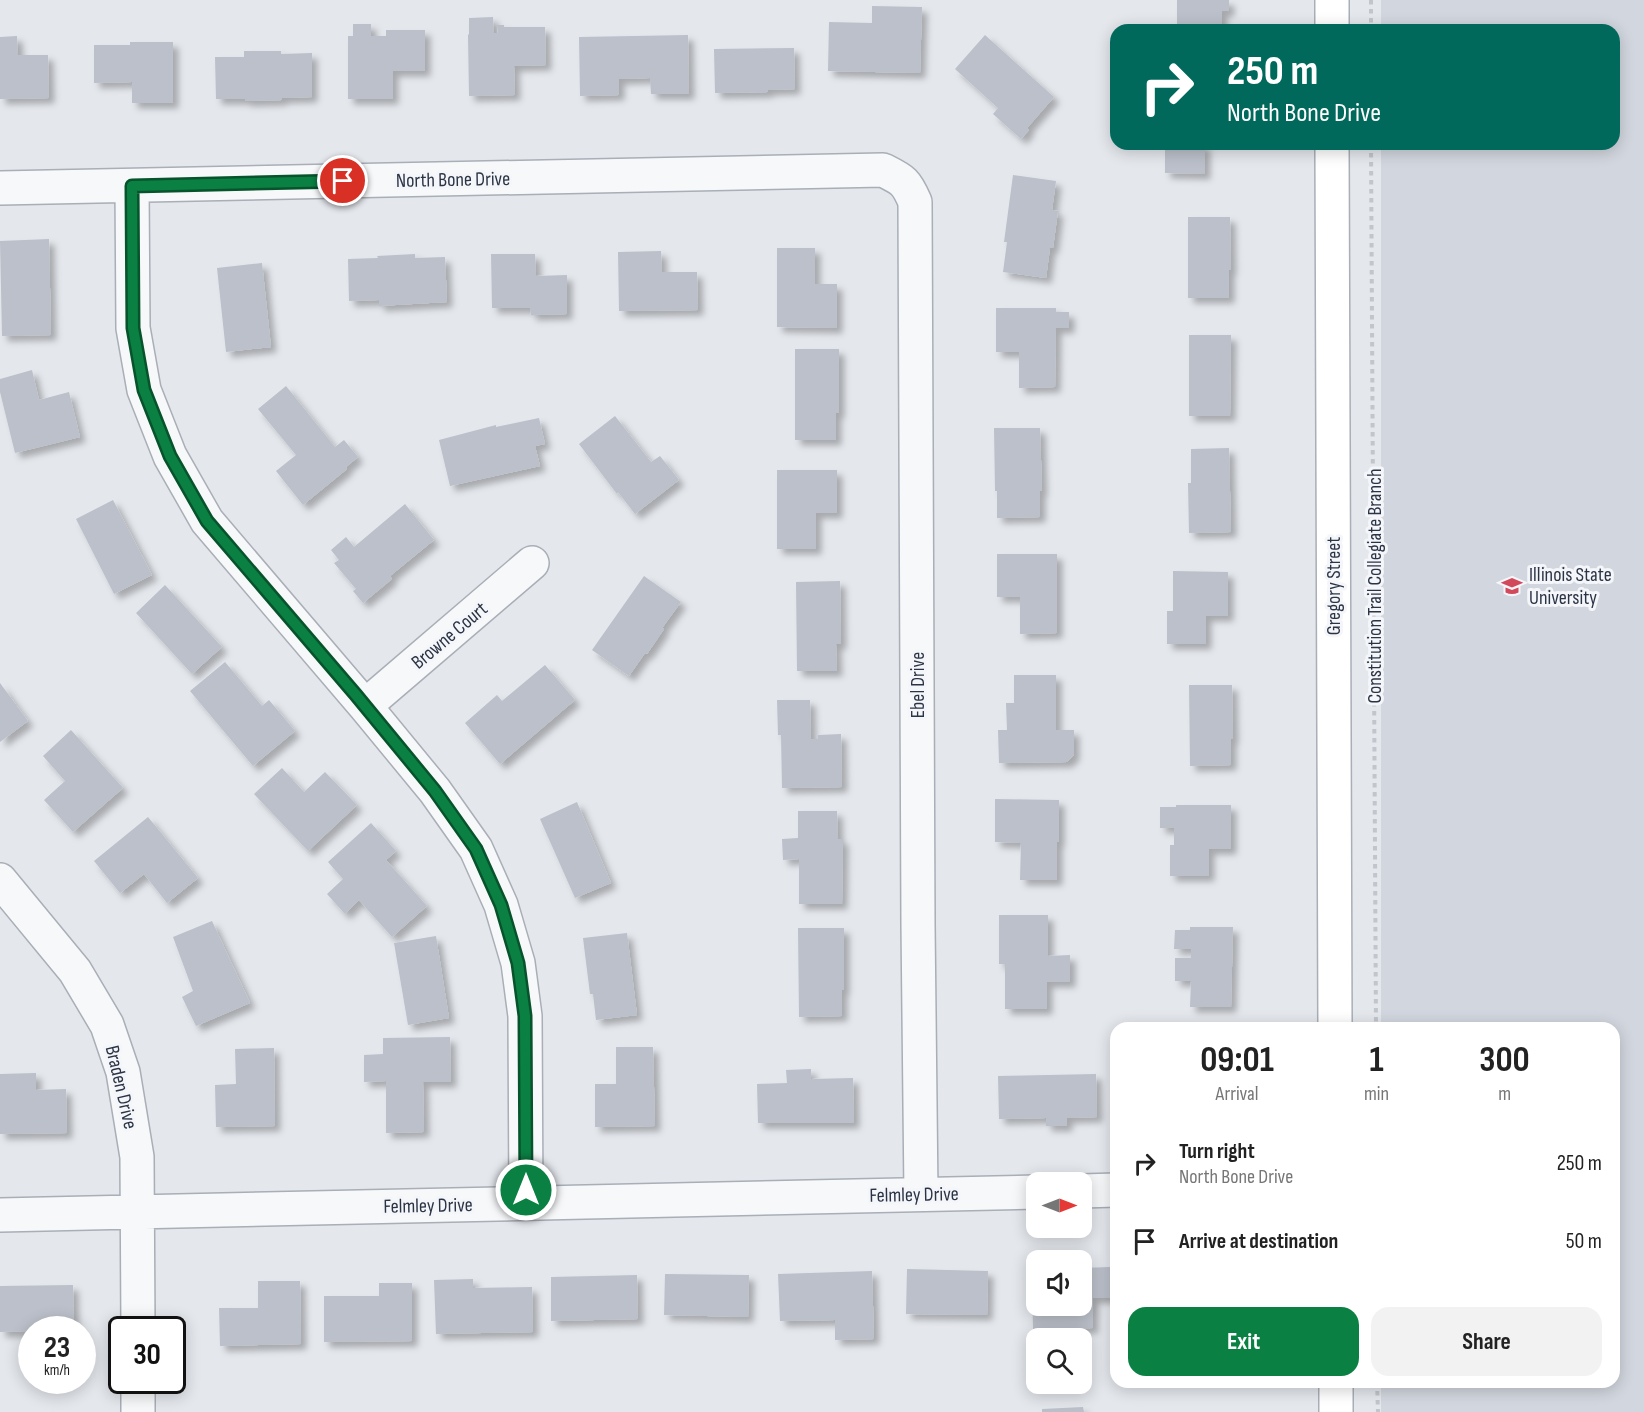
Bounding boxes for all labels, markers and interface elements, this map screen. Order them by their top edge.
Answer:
text: 250 m [1227,46,1318,97]
icon: right [1128,48,1206,126]
text: North Bone Drive [1227,97,1381,129]
pin [317,155,368,206]
icon: arrive [326,164,359,197]
street label: North Bone Drive [396,167,510,193]
street label: Constitution Trail Collegiate Branch [1363,468,1387,704]
street label: Gregory Street [1322,537,1346,635]
place label: Illinois State University [1529,563,1612,610]
school or university icon: Illinois State University [1500,574,1524,598]
street label: Browne Court [407,597,493,674]
street label: Ebel Drive [906,652,930,718]
text: 09:01 [1200,1039,1274,1082]
text: 1 [1369,1039,1384,1082]
text: 300 [1479,1039,1530,1082]
street label: Braden Drive [100,1043,142,1131]
text: Arrival [1215,1082,1258,1106]
text: min [1364,1082,1389,1106]
text: m [1498,1082,1511,1106]
text: Turn right [1179,1138,1255,1165]
icon: right [1128,1147,1161,1180]
text: 250 m [1557,1150,1602,1177]
position arrow [494,1158,558,1222]
text: North Bone Drive [1179,1165,1293,1189]
north arrow [1026,1172,1092,1238]
map controls [1026,1172,1092,1394]
street label: Felmley Drive [869,1182,959,1208]
street label: Felmley Drive [383,1193,473,1219]
icon: arrive [1128,1225,1161,1258]
text: Arrive at destination [1179,1228,1338,1255]
text: 50 m [1566,1228,1602,1255]
button: sound [1026,1250,1092,1316]
button: Exit [1128,1307,1359,1376]
button: Share [1371,1307,1602,1376]
speed limit sign: 30 [108,1316,186,1394]
button: search [1026,1328,1092,1394]
text: 23 [44,1330,70,1366]
text: km/h [44,1361,70,1380]

